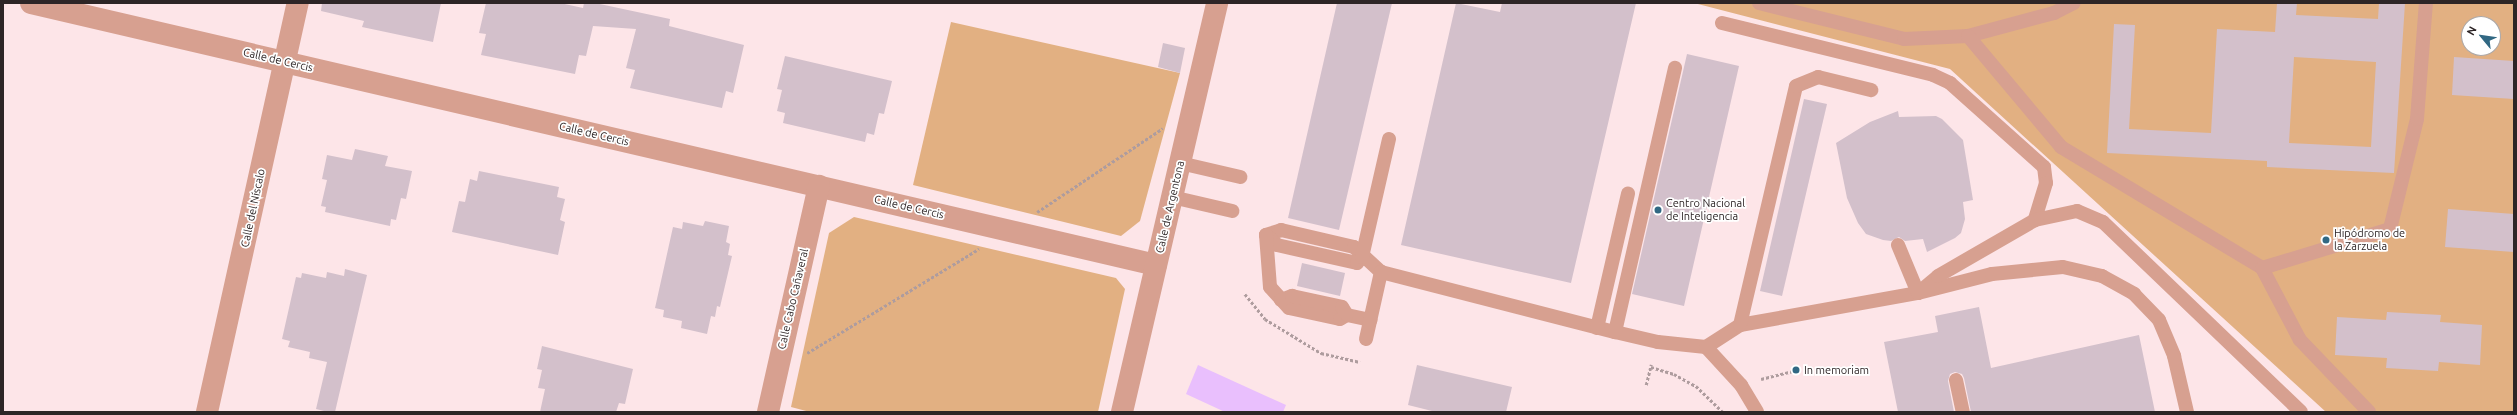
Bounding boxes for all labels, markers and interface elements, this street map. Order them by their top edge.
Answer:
north arrow [2461,16,2501,56]
text: N [2464,24,2479,37]
street label: Calle de Cercis [242,46,314,74]
street label: Calle de Cercis [558,120,630,148]
street label: Calle de Argentona [1153,160,1187,254]
street label: Calle del Níscalo [238,167,268,249]
street label: Calle de Cercis [873,193,945,221]
place label: Centro Nacional de Inteligencia [1666,197,1745,223]
marker: Centro Nacional de Inteligencia [1653,205,1663,215]
place label: Hipódromo de la Zarzuela [2334,227,2405,253]
marker: Hipódromo de la Zarzuela [2321,235,2331,245]
street label: Calle Cabo Cañaveral [775,247,811,351]
place label: In memoriam [1804,363,1869,377]
marker: In memoriam [1791,365,1801,375]

